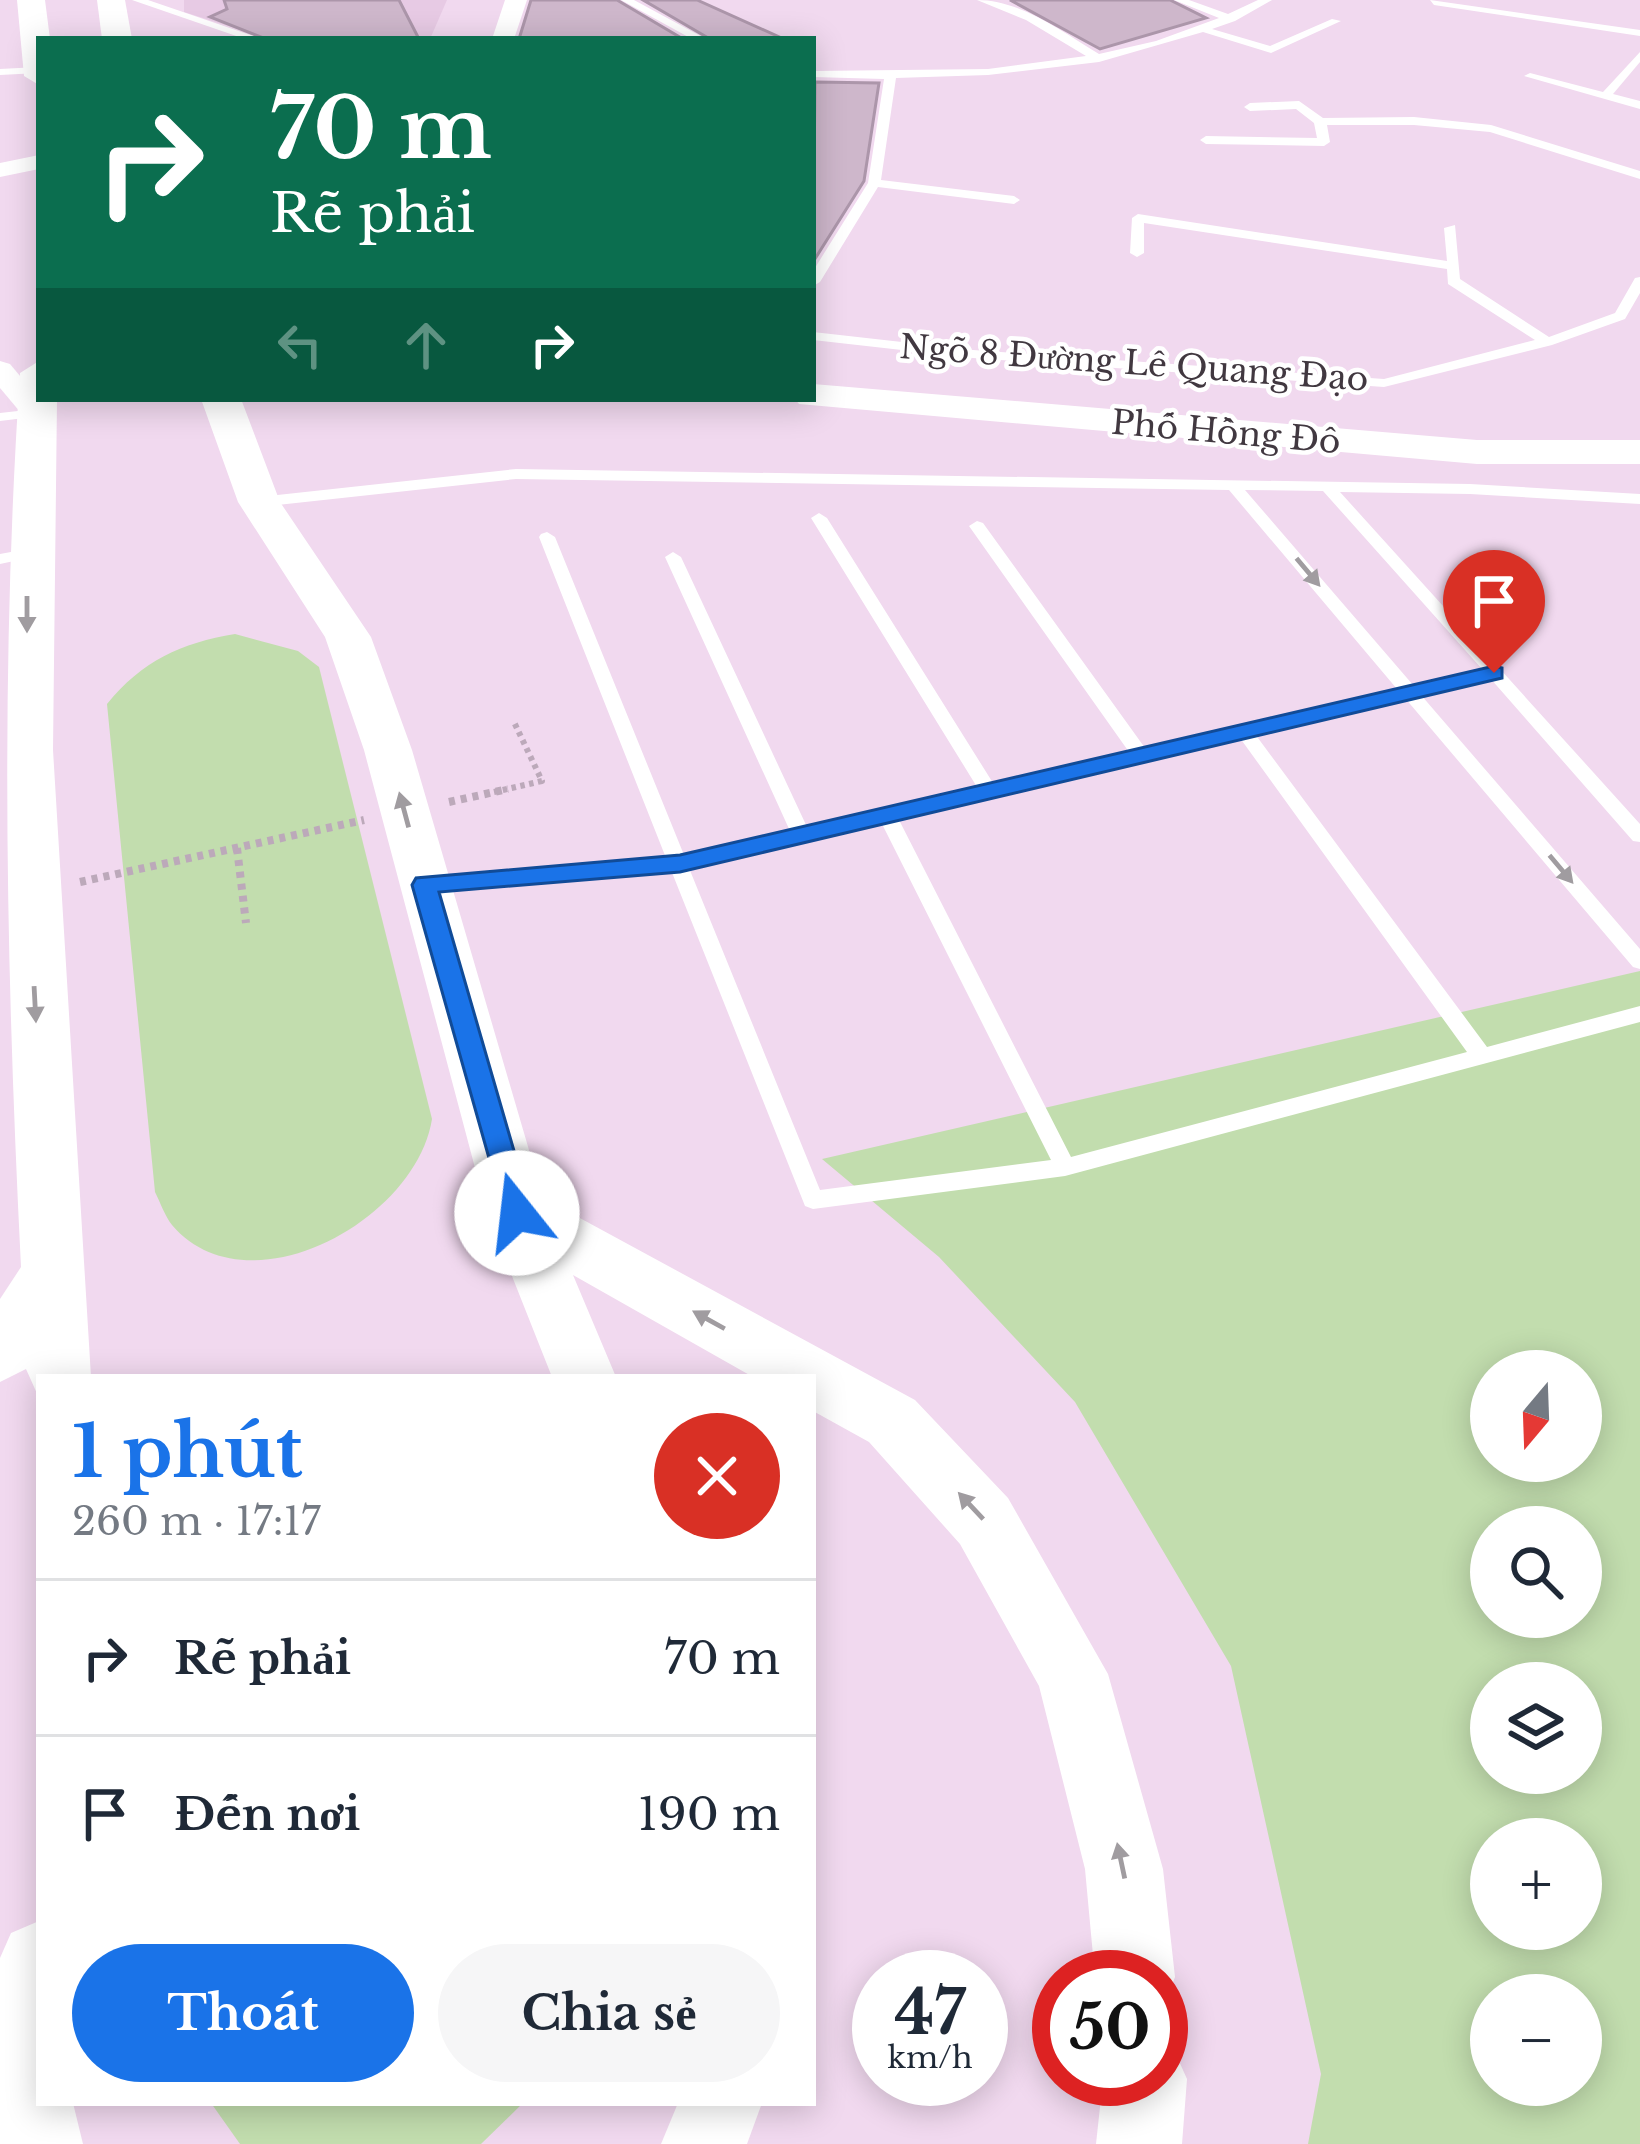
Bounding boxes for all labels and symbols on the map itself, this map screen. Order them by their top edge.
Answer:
street label: Ngõ 8 Đường Lê Quang Đạo [898,326,1370,400]
street label: Phố Hồng Đô [1110,402,1342,462]
pin [1443,550,1545,673]
one-way arrow [1295,557,1321,587]
one-way arrow [17,596,37,634]
one-way arrow [394,791,413,828]
one-way arrow [1547,854,1573,884]
one-way arrow [26,986,45,1024]
position arrow [454,1150,580,1276]
one-way arrow [693,1311,726,1332]
north arrow [1470,1350,1602,1482]
one-way arrow [957,1492,985,1521]
one-way arrow [1110,1842,1129,1879]
speed limit sign: 50 [1032,1950,1188,2106]

